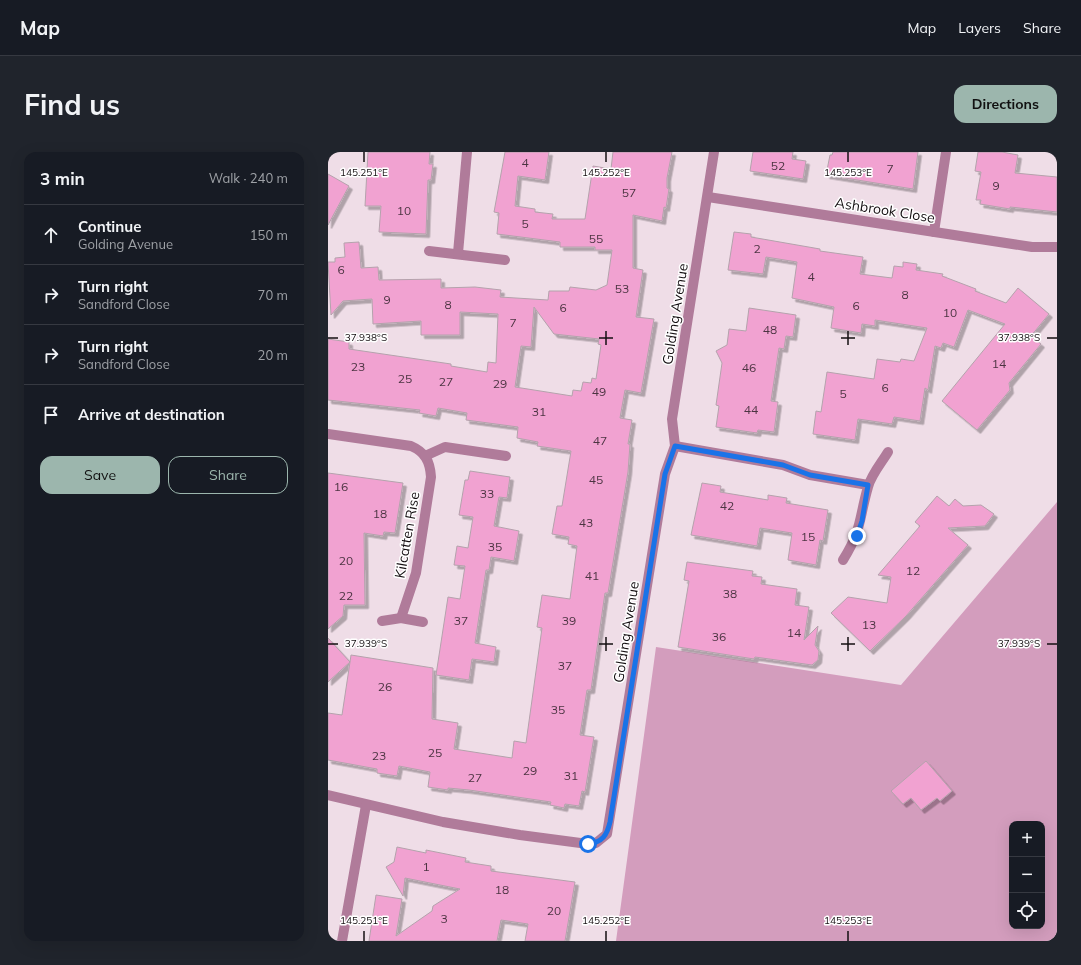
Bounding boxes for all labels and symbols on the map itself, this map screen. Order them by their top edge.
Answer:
house number: 4 [521,155,529,170]
house number: 52 [771,158,785,173]
house number: 7 [886,161,894,176]
text: 145.251°E [340,166,388,179]
text: 145.252°E [582,166,630,179]
text: 145.253°E [824,166,872,179]
house number: 9 [992,178,1000,193]
house number: 57 [622,185,636,200]
street label: Ashbrook Close [834,193,936,227]
house number: 10 [397,203,411,218]
house number: 5 [521,216,529,231]
house number: 55 [589,231,603,246]
house number: 2 [753,241,761,256]
house number: 6 [337,262,345,277]
street label: Golding Avenue [658,262,692,366]
house number: 4 [807,269,815,284]
house number: 53 [615,281,629,296]
house number: 8 [901,287,909,302]
house number: 9 [383,292,391,307]
house number: 8 [444,297,452,312]
house number: 6 [852,298,860,313]
house number: 6 [559,300,567,315]
house number: 10 [943,305,957,320]
house number: 7 [509,315,517,330]
house number: 48 [763,322,777,337]
text: 37.938°S [345,331,387,344]
text: 37.938°S [998,331,1040,344]
house number: 14 [992,356,1006,371]
house number: 23 [351,359,365,374]
house number: 46 [742,360,756,375]
house number: 25 [398,371,412,386]
house number: 27 [439,374,453,389]
house number: 29 [493,376,507,391]
house number: 6 [881,380,889,395]
house number: 49 [592,384,606,399]
house number: 5 [839,386,847,401]
house number: 44 [744,402,758,417]
house number: 31 [532,404,546,419]
house number: 47 [593,433,607,448]
house number: 45 [589,472,603,487]
house number: 16 [334,479,348,494]
house number: 33 [480,486,494,501]
street label: Kilcatten Rise [391,490,423,580]
house number: 42 [720,498,734,513]
house number: 18 [373,506,387,521]
house number: 43 [579,515,593,530]
route end [848,527,866,545]
house number: 15 [801,529,815,544]
house number: 35 [488,539,502,554]
house number: 20 [339,553,353,568]
house number: 12 [906,563,920,578]
house number: 41 [585,568,599,583]
street label: Golding Avenue [609,580,643,684]
house number: 38 [723,586,737,601]
house number: 22 [339,588,353,603]
house number: 37 [454,613,468,628]
house number: 39 [562,613,576,628]
house number: 13 [862,617,876,632]
house number: 14 [787,625,801,640]
house number: 36 [712,629,726,644]
text: 37.939°S [345,637,387,650]
text: 37.939°S [998,637,1040,650]
house number: 37 [558,658,572,673]
house number: 26 [378,679,392,694]
house number: 35 [551,702,565,717]
house number: 25 [428,745,442,760]
house number: 23 [372,748,386,763]
house number: 29 [523,763,537,778]
house number: 31 [564,768,578,783]
house number: 27 [468,770,482,785]
route start [579,835,597,853]
house number: 1 [422,859,430,874]
house number: 18 [495,882,509,897]
house number: 20 [547,903,561,918]
house number: 3 [440,911,448,926]
text: 145.251°E [340,914,388,927]
text: 145.252°E [582,914,630,927]
text: 145.253°E [824,914,872,927]

